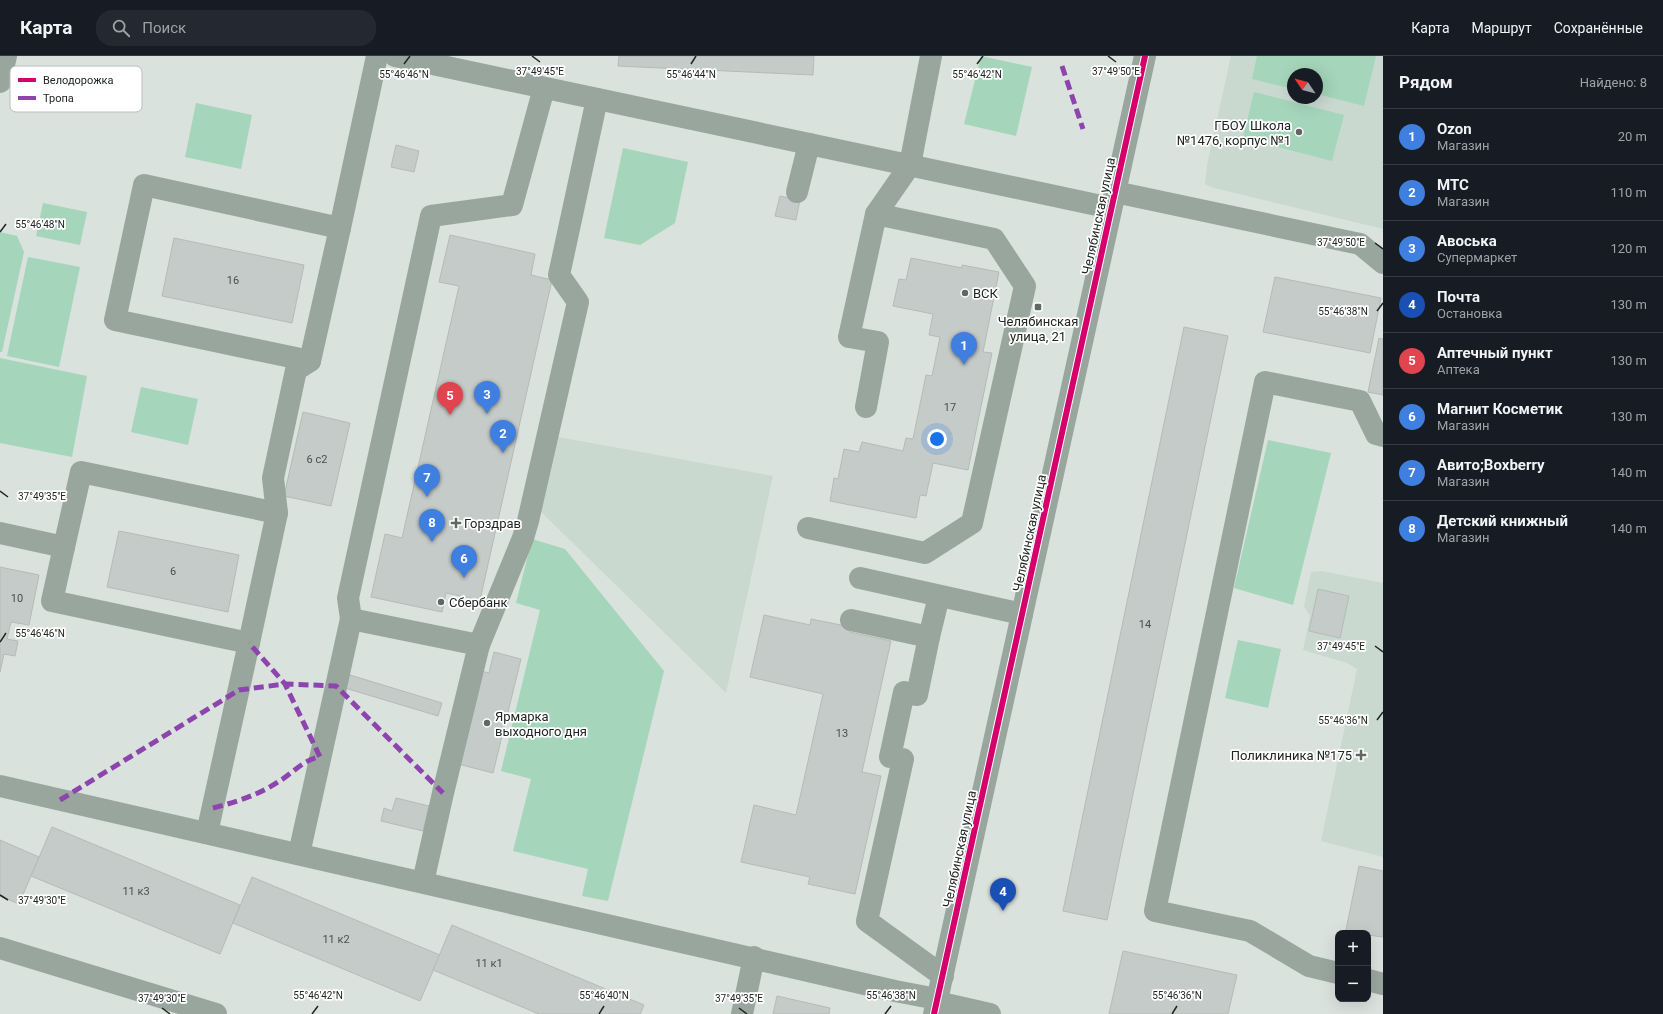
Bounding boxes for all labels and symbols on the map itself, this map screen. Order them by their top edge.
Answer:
legend [10,66,142,112]
text: 37°49'45"E [516,66,564,77]
text: 37°49'50"E [1092,66,1140,77]
north arrow [1287,68,1323,104]
text: 55°46'46"N [379,69,429,80]
text: 55°46'44"N [666,69,716,80]
text: 55°46'42"N [952,69,1002,80]
text: Велодорожка [43,74,114,87]
text: Тропа [43,92,74,105]
place label: ГБОУ Школа №1476, корпус №1 [1177,118,1291,148]
marker: ГБОУ Школа №1476, корпус №1 [1294,127,1304,137]
street label: Челябинская улица [1079,156,1118,276]
text: 55°46'48"N [15,219,65,230]
text: 37°49'50"E [1317,237,1365,248]
house number: 16 [227,274,239,287]
place label: ВСК [973,286,999,301]
marker: ВСК [960,288,970,298]
marker: Челябинская улица, 21 [1033,302,1043,312]
text: 55°46'38"N [1318,306,1368,317]
place label: Челябинская улица, 21 [998,314,1078,344]
pin: 1 [951,332,977,365]
pin: 3 [474,381,500,414]
pin: 5 [437,382,463,415]
house number: 17 [944,401,956,414]
pin: 2 [490,420,516,453]
your location [927,429,947,449]
house number: 6 с2 [307,453,327,466]
pin: 7 [414,464,440,497]
street label: Челябинская улица [1010,473,1049,593]
text: 37°49'35"E [18,491,66,502]
pin: 8 [419,509,445,542]
place label: Горздрав [464,516,521,531]
marker: Горздрав [451,518,461,528]
pin: 6 [451,545,477,578]
house number: 6 [170,565,176,578]
house number: 10 [11,592,23,605]
place label: Сбербанк [449,595,508,610]
marker: Сбербанк [436,597,446,607]
house number: 14 [1139,618,1151,631]
text: 55°46'46"N [15,628,65,639]
text: 37°49'45"E [1317,641,1365,652]
place label: Ярмарка выходного дня [495,709,587,739]
text: 55°46'36"N [1318,715,1368,726]
marker: Ярмарка выходного дня [482,718,492,728]
house number: 13 [836,727,848,740]
place label: Поликлиника №175 [1231,748,1352,763]
marker: Поликлиника №175 [1355,749,1367,761]
street label: Челябинская улица [940,789,979,909]
pin: 4 [990,878,1016,911]
house number: 11 к3 [122,885,150,898]
text: 37°49'30"E [18,895,66,906]
house number: 11 к2 [322,933,350,946]
house number: 11 к1 [475,957,503,970]
text: 55°46'42"N [293,990,343,1001]
text: 55°46'40"N [579,990,629,1001]
text: 55°46'38"N [866,990,916,1001]
text: 55°46'36"N [1152,990,1202,1001]
text: 37°49'30"E [138,993,186,1004]
text: 37°49'35"E [715,993,763,1004]

